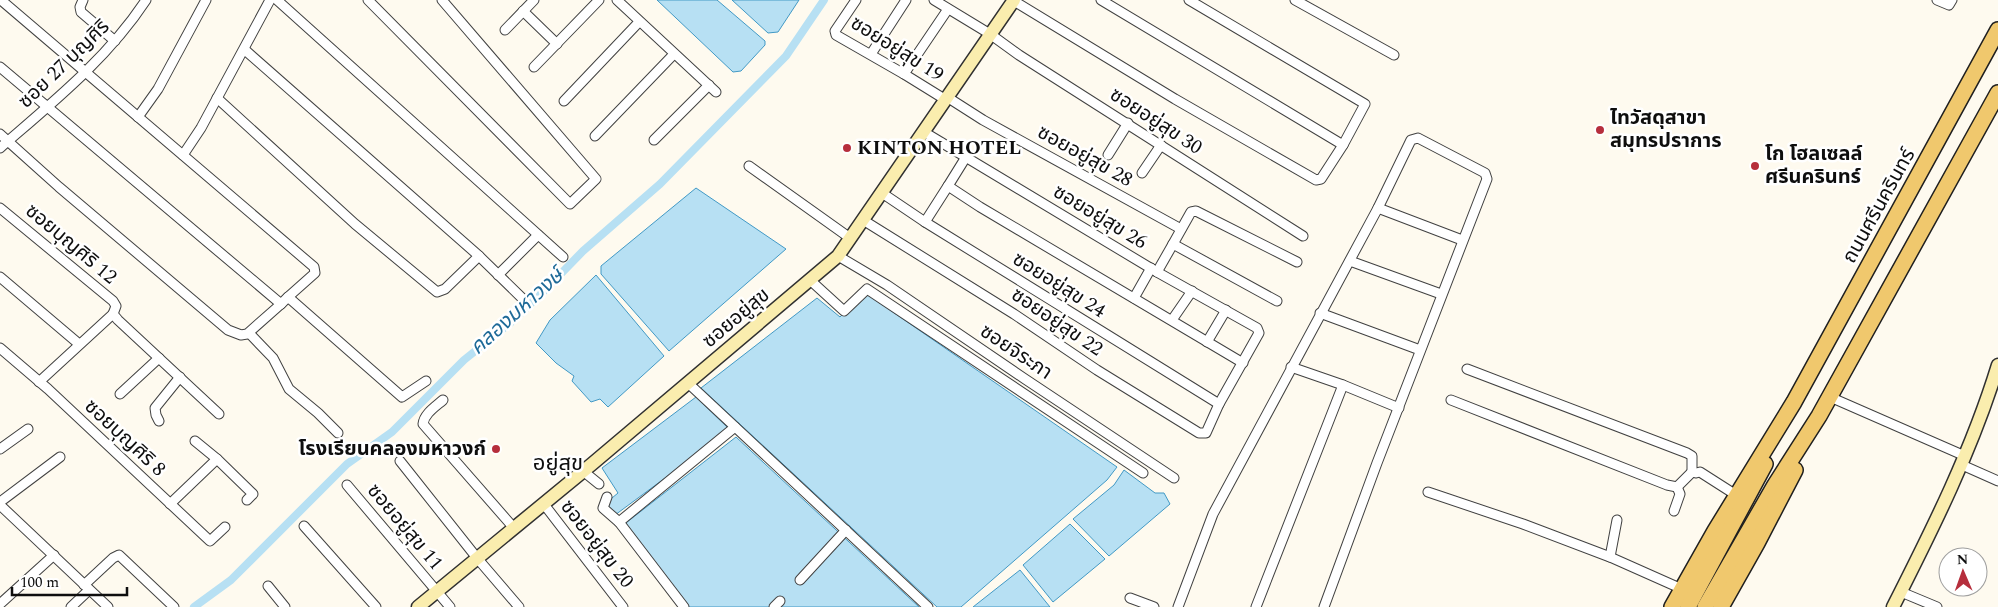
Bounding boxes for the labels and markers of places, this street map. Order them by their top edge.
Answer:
place label: ไทวัสดุสาขา สมุทรปราการ [1610,103,1722,156]
marker: ไทวัสดุสาขา สมุทรปราการ [1594,124,1606,136]
place label: KINTON HOTEL [857,133,1021,163]
place label: โก โฮลเซลล์ ศรีนครินทร์ [1765,139,1862,192]
marker: KINTON HOTEL [841,142,853,154]
marker: โก โฮลเซลล์ ศรีนครินทร์ [1749,160,1761,172]
place label: โรงเรียนคลองมหาวงก์ [298,434,486,464]
marker: โรงเรียนคลองมหาวงก์ [490,443,502,455]

